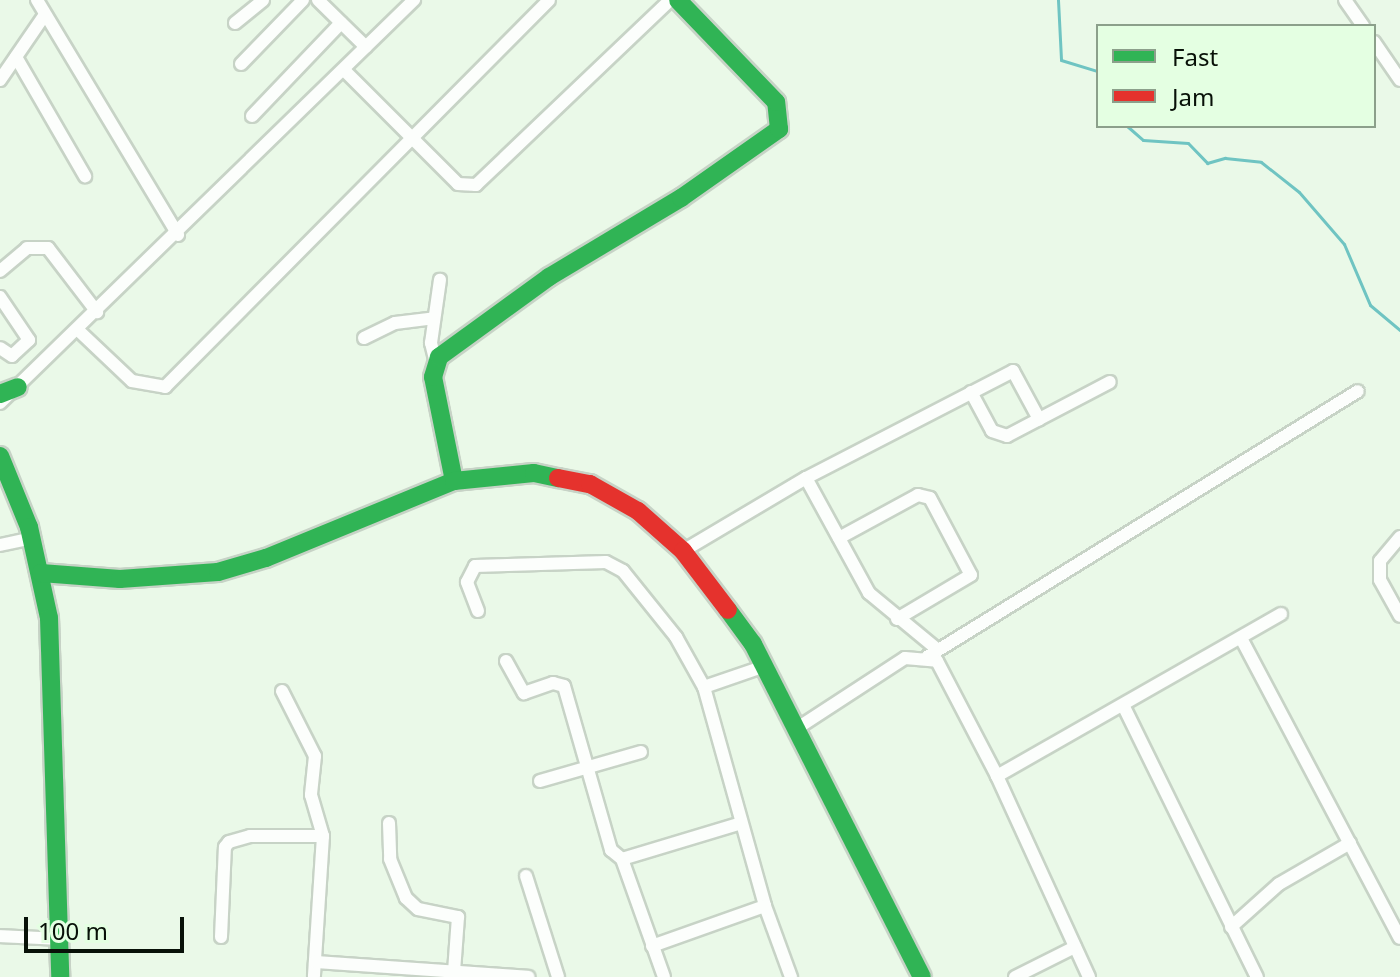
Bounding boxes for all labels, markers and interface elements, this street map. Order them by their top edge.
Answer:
legend [1096,24,1376,128]
text: Fast [1172,40,1218,73]
text: Jam [1172,80,1214,113]
scale bar [28,901,188,951]
text: 100 m [38,914,108,947]

